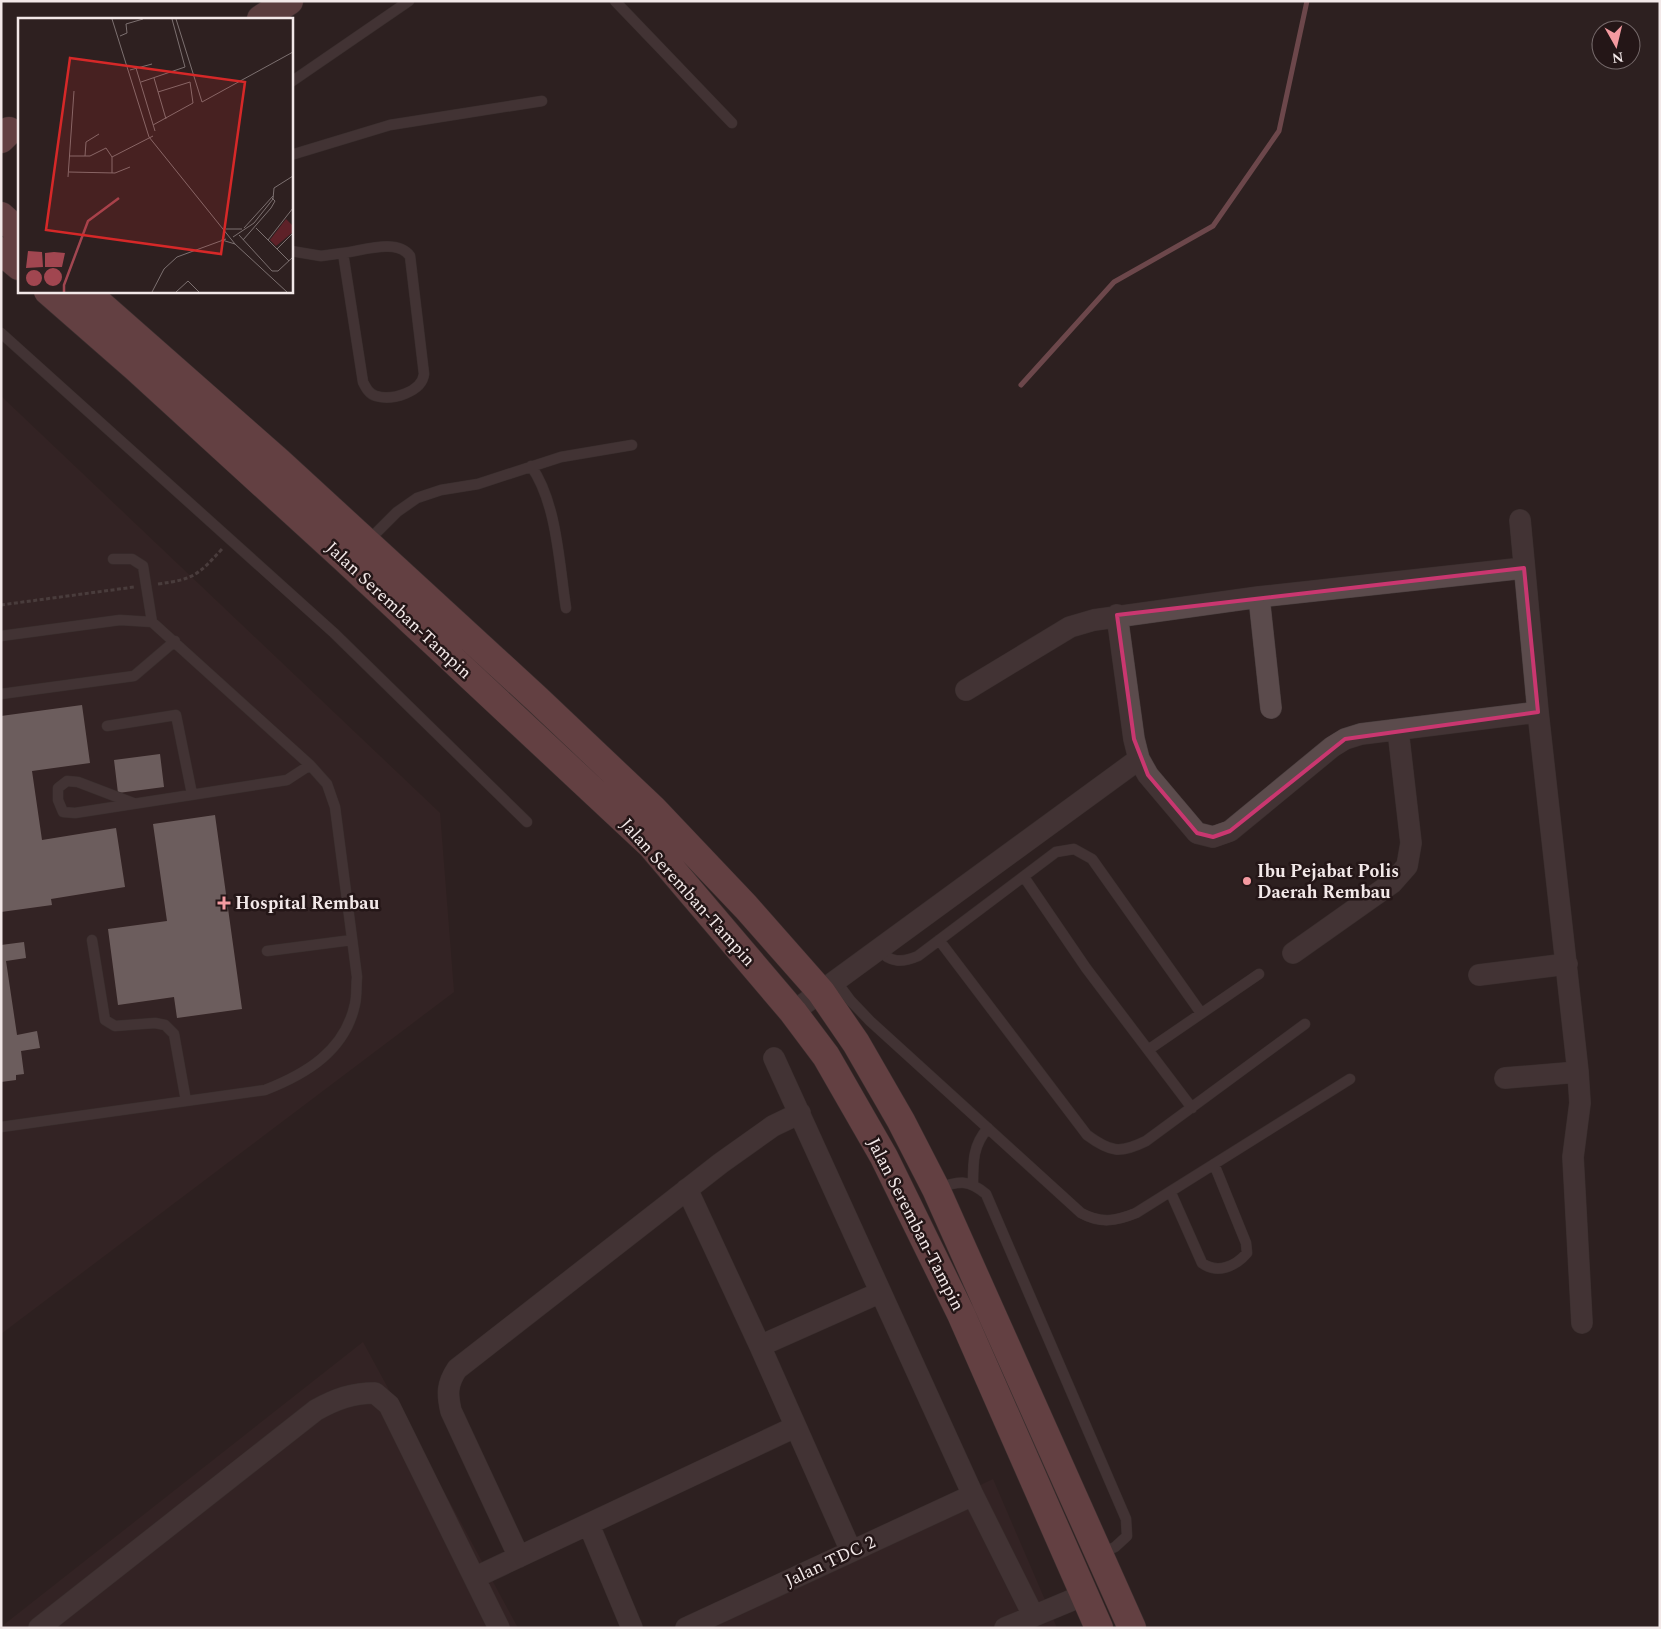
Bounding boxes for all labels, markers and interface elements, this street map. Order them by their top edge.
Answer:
inset map [18,18,292,292]
north arrow [1591,20,1641,70]
text: N [1611,46,1625,69]
street label: Jalan Seremban-Tampin [319,535,478,686]
street label: Jalan Seremban-Tampin [614,812,762,973]
place label: Ibu Pejabat Polis Daerah Rembau [1257,858,1399,906]
marker: Ibu Pejabat Polis Daerah Rembau [1241,875,1253,887]
place label: Hospital Rembau [235,890,380,917]
marker: Hospital Rembau [217,896,231,910]
street label: Jalan Seremban-Tampin [860,1133,971,1316]
street label: Jalan TDC 2 [781,1529,880,1594]

